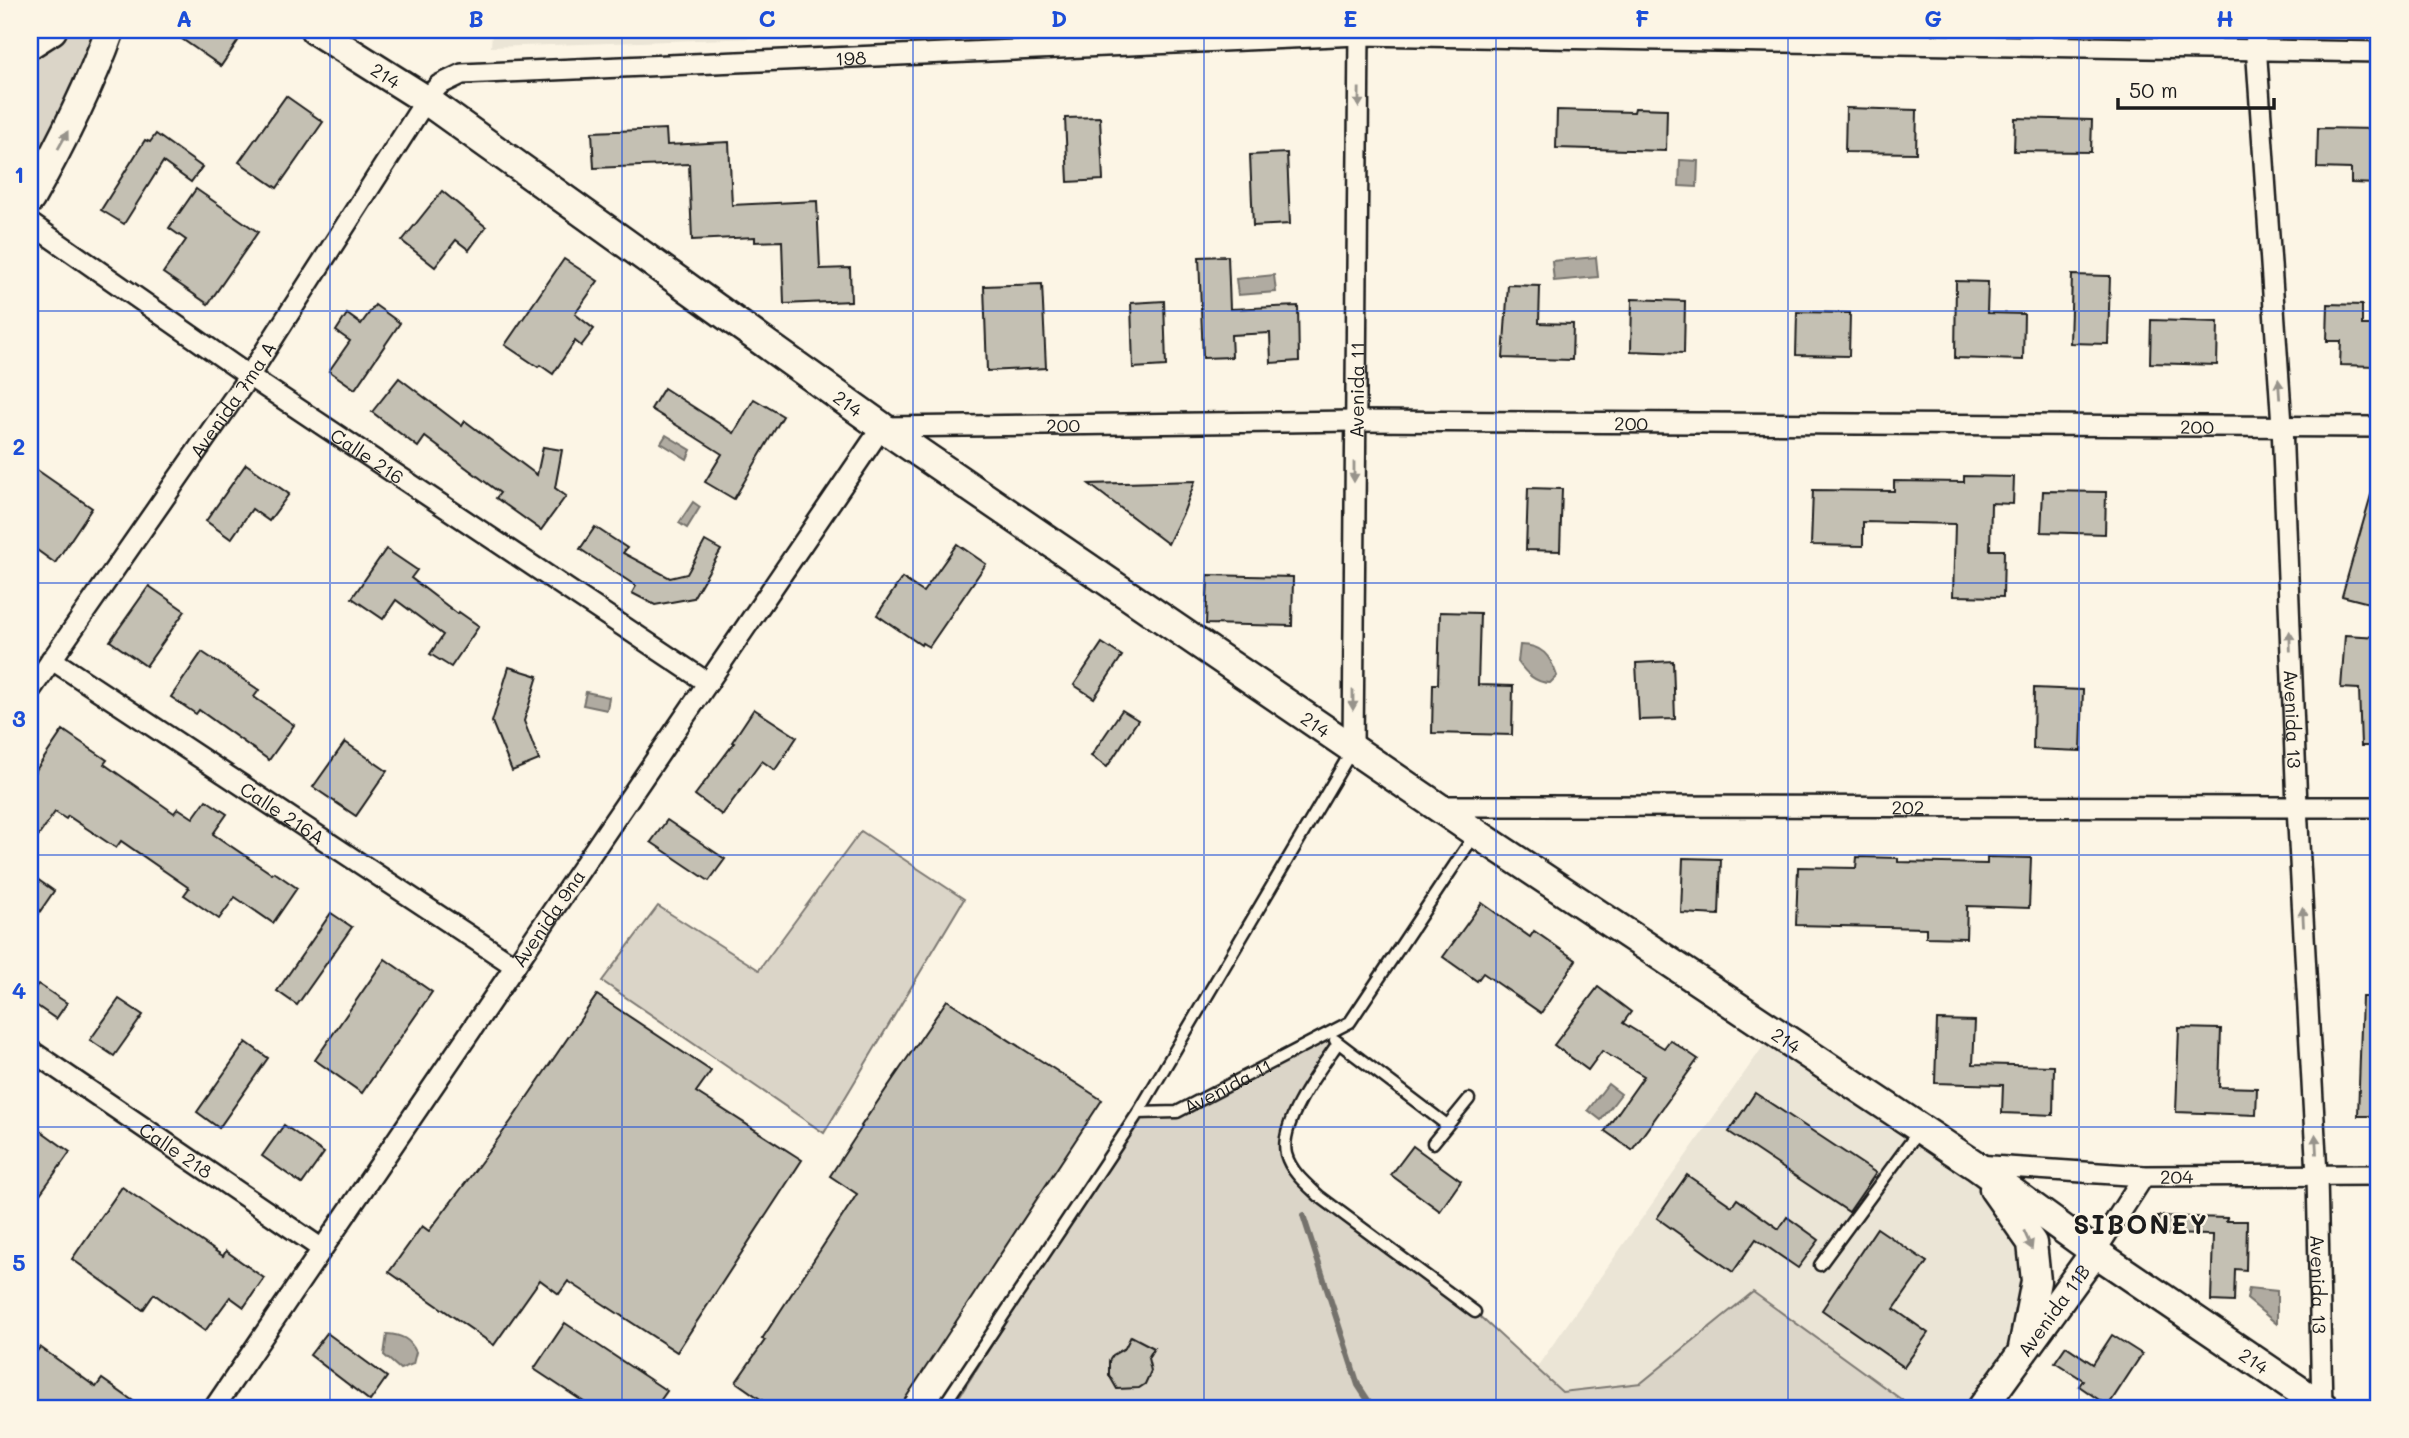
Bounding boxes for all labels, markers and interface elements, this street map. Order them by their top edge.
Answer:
text: A [176,3,192,33]
text: B [468,3,484,33]
text: C [758,3,776,33]
text: D [1051,3,1067,33]
text: E [1343,3,1357,33]
text: F [1635,3,1649,33]
text: G [1924,3,1942,33]
text: H [2216,3,2234,33]
street label: 198 [835,44,867,70]
street label: 214 [367,56,406,93]
scale bar [2118,66,2274,110]
text: 50 m [2129,76,2178,103]
one-way arrow [1353,87,1364,109]
one-way arrow [57,130,69,149]
text: 1 [14,159,24,189]
street label: Avenida 7ma A [183,336,281,463]
street label: Avenida 11 [1343,342,1369,438]
one-way arrow [2274,378,2285,400]
street label: 214 [829,384,868,422]
street label: 200 [1614,410,1648,435]
street label: 200 [1046,412,1081,437]
street label: 200 [2180,413,2214,439]
street label: Calle 216 [326,422,409,489]
text: 2 [13,431,25,461]
one-way arrow [1348,462,1360,484]
one-way arrow [2285,629,2296,651]
street label: Avenida 13 [2279,669,2308,769]
one-way arrow [1347,689,1359,711]
text: 3 [12,703,26,733]
street label: 214 [1296,705,1336,742]
street label: Calle 216A [236,775,330,849]
street label: 202 [1892,794,1924,819]
street label: Avenida 9na [506,864,590,972]
one-way arrow [2297,906,2308,928]
text: 4 [12,975,26,1005]
street label: 214 [1767,1021,1806,1058]
street label: Avenida 11 [1179,1052,1276,1119]
street label: Calle 218 [135,1116,218,1184]
one-way arrow [2310,1133,2321,1155]
street label: 204 [2160,1163,2193,1188]
district label: SIBONEY [2073,1207,2209,1241]
one-way arrow [2022,1230,2034,1250]
street label: Avenida 13 [2306,1234,2333,1334]
text: 5 [12,1247,26,1277]
street label: Avenida 11B [2011,1259,2095,1361]
street label: 214 [2235,1341,2274,1379]

